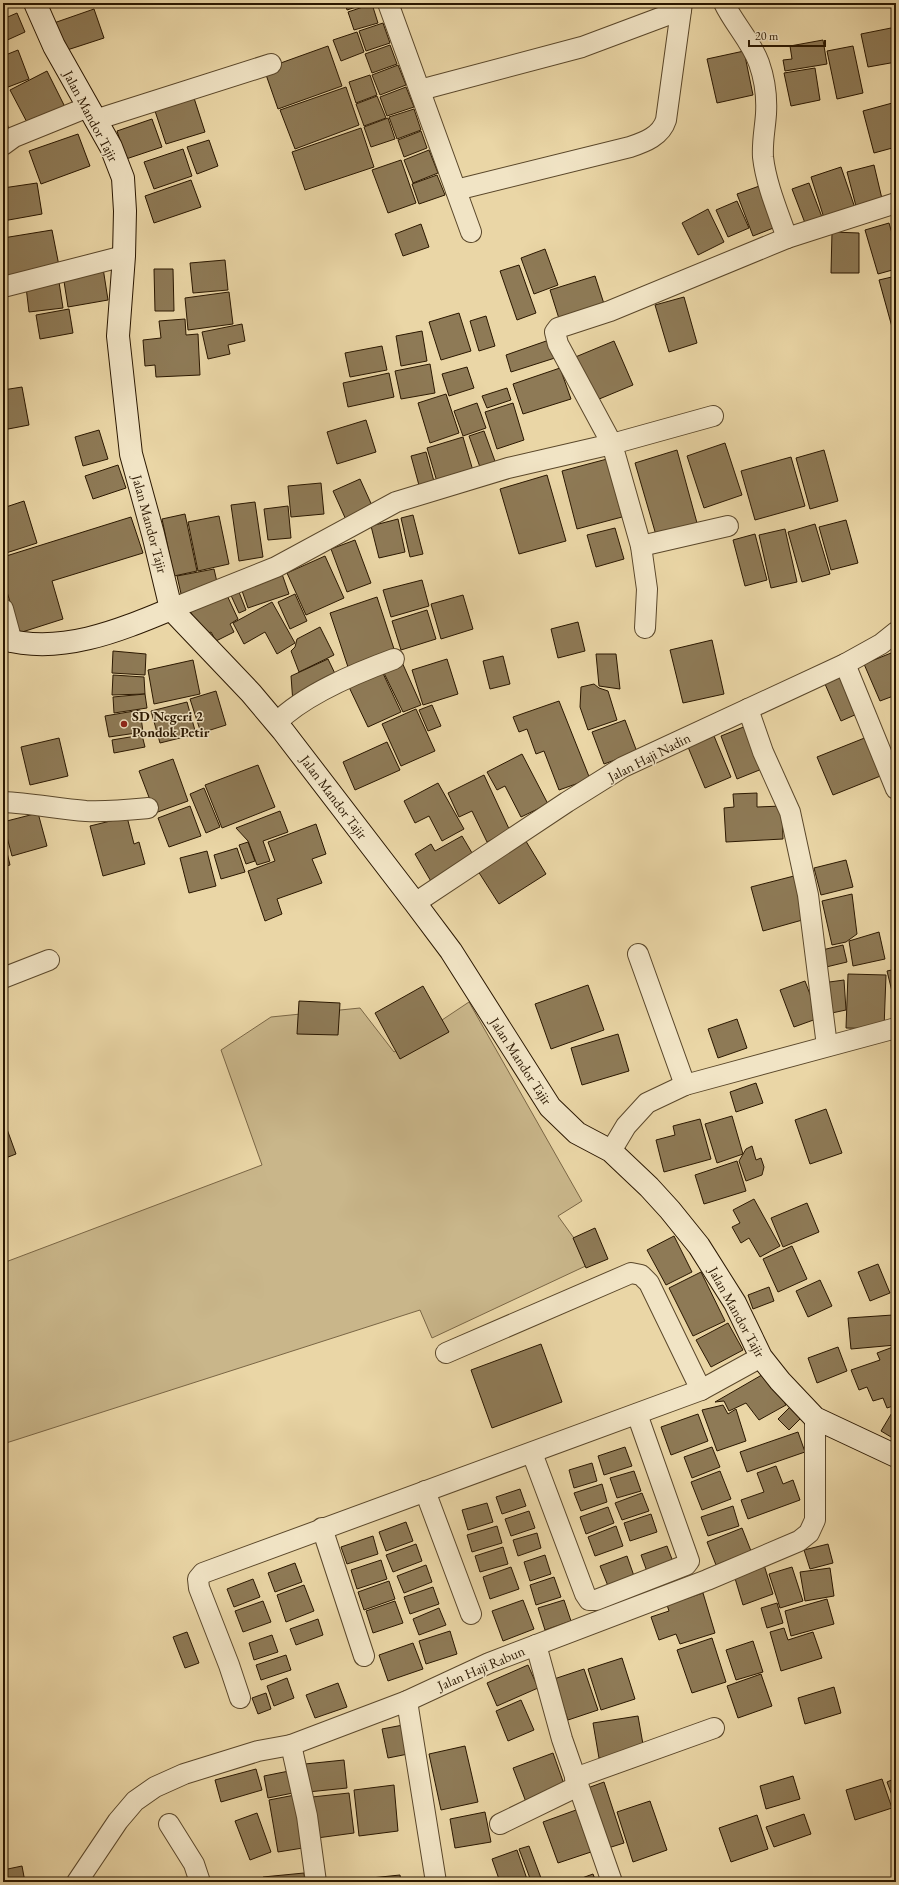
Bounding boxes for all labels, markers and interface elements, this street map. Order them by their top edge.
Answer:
scale bar [749,22,825,48]
text: 20 m [755,28,779,44]
street label: Jalan Mandor Tajir [59,66,123,165]
street label: Jalan Mandor Tajir [128,472,172,575]
place label: SD Negeri 2 Pondok Petir [132,707,210,741]
marker: SD Negeri 2 Pondok Petir [119,719,129,729]
street label: Jalan Haji Nadin [604,728,694,786]
street label: Jalan Mandor Tajir [296,750,372,843]
street label: Jalan Mandor Tajir [485,1013,556,1108]
street label: Jalan Mandor Tajir [704,1263,769,1361]
street label: Jalan Haji Rabun [434,1641,528,1695]

